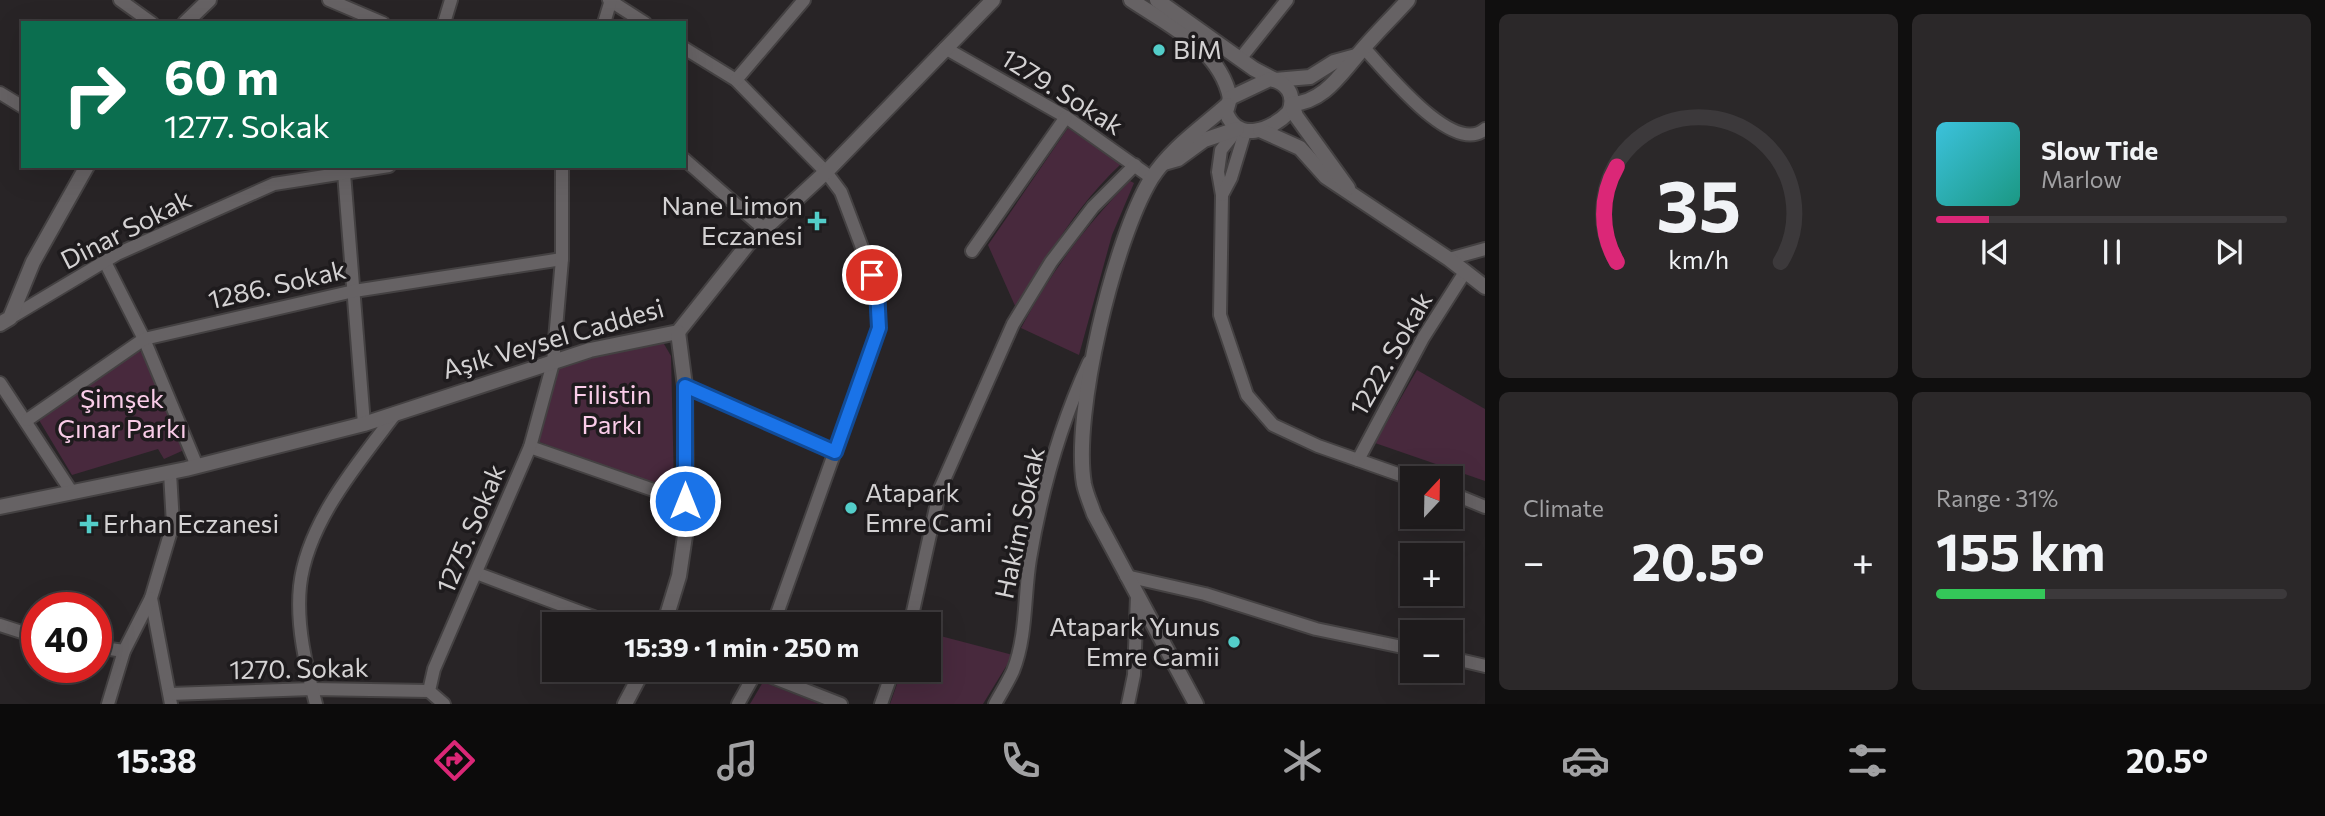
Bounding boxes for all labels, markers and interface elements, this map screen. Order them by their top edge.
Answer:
place label: BİM [1173,33,1222,64]
street label: 1279. Sokak [996,41,1130,140]
marker: BİM [1151,42,1167,58]
text: 60 m [164,45,279,105]
icon: right [49,49,140,140]
text: 1277. Sokak [164,105,330,145]
text: Slow Tide [2041,134,2158,165]
text: 35 [1656,159,1741,248]
text: Marlow [2041,165,2122,193]
street label: Dinar Sokak [55,183,196,275]
place label: Nane Limon Eczanesi [662,189,803,250]
marker: Nane Limon Eczanesi [809,213,825,229]
icon: previous [1976,233,2014,271]
icon: pause [2093,233,2131,271]
icon: next [2210,233,2248,271]
text: km/h [1668,244,1729,274]
pin [842,245,902,305]
street label: 1286. Sokak [205,253,348,314]
icon: arrive [853,256,891,294]
street label: 1222. Sokak [1342,286,1438,421]
street label: Aşık Veysel Caddesi [438,291,667,384]
park label: Filistin Parkı [573,378,651,439]
park label: Şimşek Çınar Parkı [57,382,187,443]
street label: Hakim Sokak [987,444,1050,601]
street label: 1275. Sokak [429,459,511,598]
position arrow [648,464,722,538]
north arrow [1400,466,1463,528]
map controls [1400,466,1463,683]
place label: Atapark Emre Cami [865,476,993,537]
text: Range · 31% [1936,484,2058,512]
text: Climate [1523,494,1604,522]
marker: Atapark Emre Cami [843,500,859,516]
place label: Erhan Eczanesi [103,507,279,538]
marker: Erhan Eczanesi [81,516,97,532]
text: 155 km [1936,518,2105,582]
text: 20.5° [1631,528,1765,592]
text: − [1523,537,1545,584]
text: + [1852,537,1874,584]
button: + [1400,543,1463,606]
speed limit sign: 40 [21,592,112,683]
place label: Atapark Yunus Emre Camii [1049,610,1220,671]
button: − [1400,620,1463,683]
text: 15:39 · 1 min · 250 m [624,631,859,662]
marker: Atapark Yunus Emre Camii [1226,634,1242,650]
street label: 1270. Sokak [229,651,369,684]
icon: directions [430,736,479,785]
icon: music [713,736,762,785]
icon: phone [996,736,1045,785]
icon: climate [1278,736,1327,785]
icon: car [1561,736,1610,785]
icon: filters [1843,736,1892,785]
text: 15:38 [117,740,197,780]
text: 20.5° [2126,740,2208,780]

